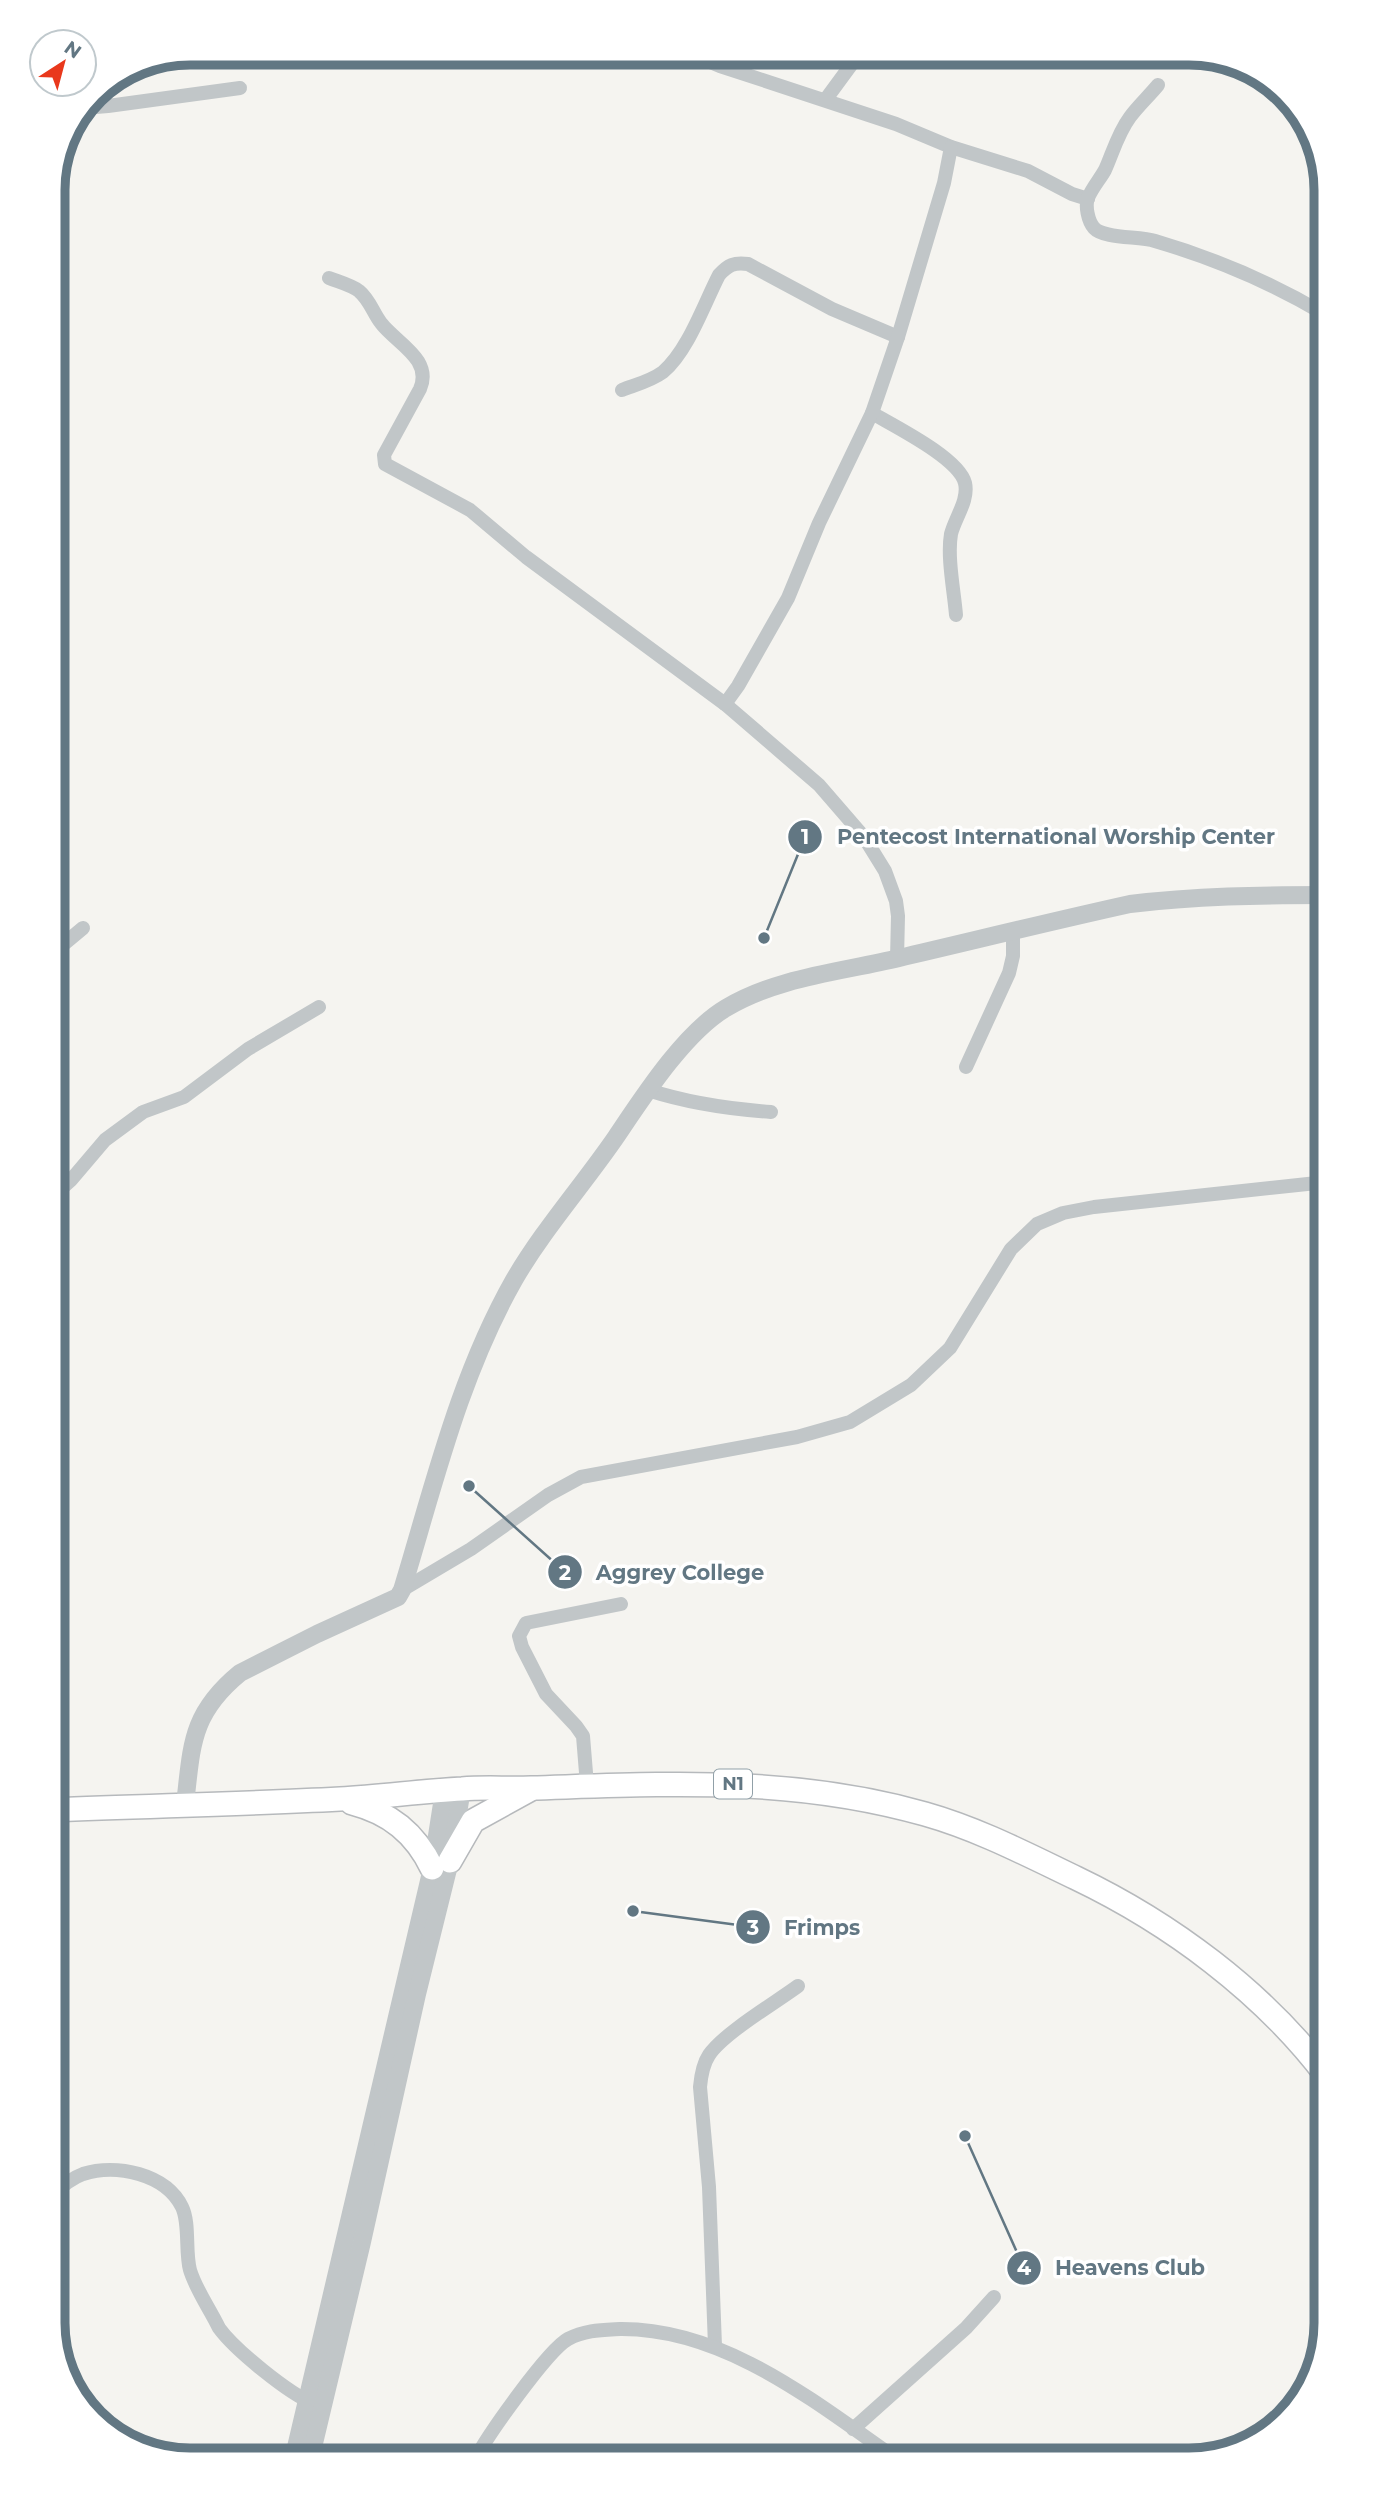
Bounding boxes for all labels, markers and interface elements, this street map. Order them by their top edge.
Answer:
north arrow [28,28,98,98]
text: N [60,36,86,63]
callout: Pentecost International Worship Center [788,816,1289,858]
text: 1 [801,824,809,849]
text: Pentecost International Worship Center [837,824,1275,849]
callout: Aggrey College [547,1551,778,1593]
text: 2 [559,1560,571,1585]
text: Aggrey College [595,1560,764,1585]
road number: N1 [714,1770,752,1798]
callout: Frimps [735,1906,874,1948]
text: 3 [746,1915,759,1940]
text: Frimps [784,1915,860,1940]
callout: Heavens Club [1006,2247,1219,2289]
text: 4 [1017,2255,1032,2280]
text: Heavens Club [1055,2255,1205,2280]

